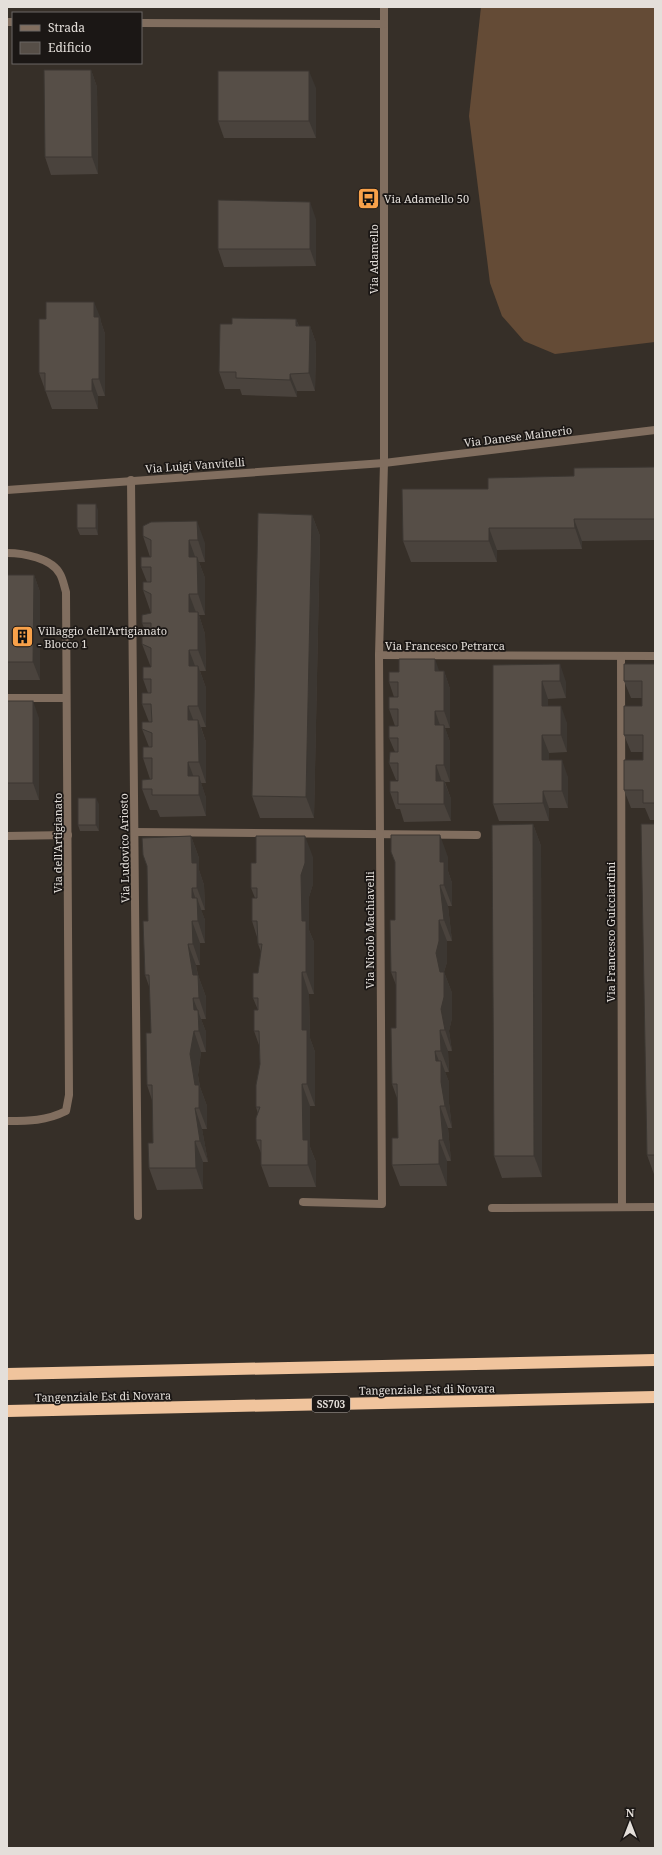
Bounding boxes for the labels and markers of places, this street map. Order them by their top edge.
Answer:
bus stop icon: Via Adamello 50 [356,185,382,211]
place label: Via Adamello 50 [384,191,469,206]
building icon: Villaggio dell'Artigianato - Blocco 1 [10,623,36,649]
place label: Villaggio dell'Artigianato - Blocco 1 [38,623,167,651]

